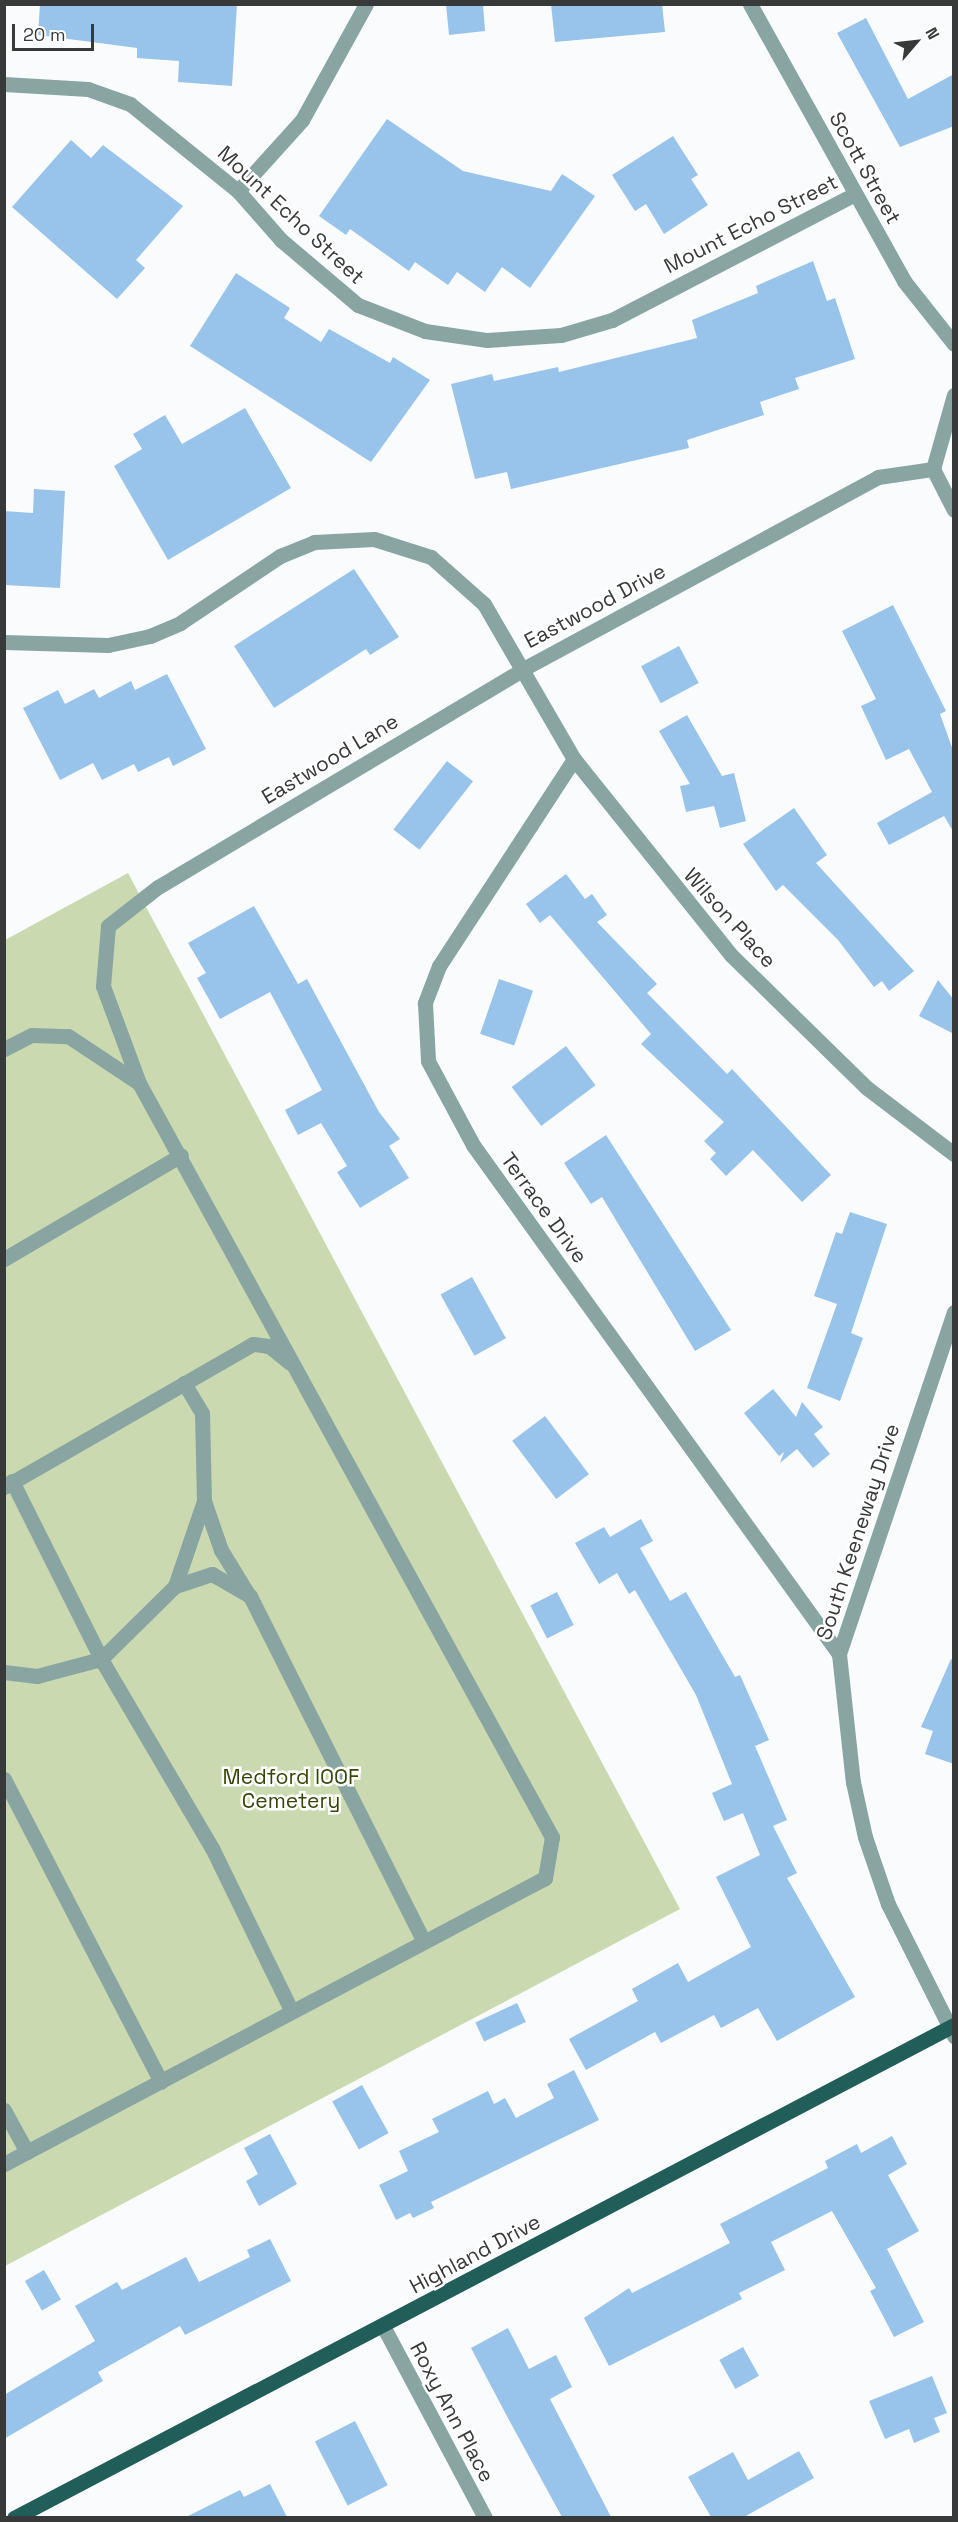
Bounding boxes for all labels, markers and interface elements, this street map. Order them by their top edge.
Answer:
scale bar [15,12,98,50]
north arrow [886,12,946,72]
text: 20 m [23,23,66,46]
text: N [921,24,944,43]
street label: Scott Street [824,107,906,229]
street label: Mount Echo Street [212,141,370,289]
street label: Mount Echo Street [660,169,842,279]
street label: Eastwood Drive [520,558,670,654]
street label: Eastwood Lane [257,708,403,810]
street label: Wilson Place [679,863,781,973]
street label: Terrace Drive [495,1148,593,1268]
street label: South Keeneway Drive [811,1421,905,1643]
park label: Medford IOOF Cemetery [223,1764,359,1814]
street label: Highland Drive [405,2209,545,2299]
street label: Roxy Ann Place [404,2338,500,2486]

